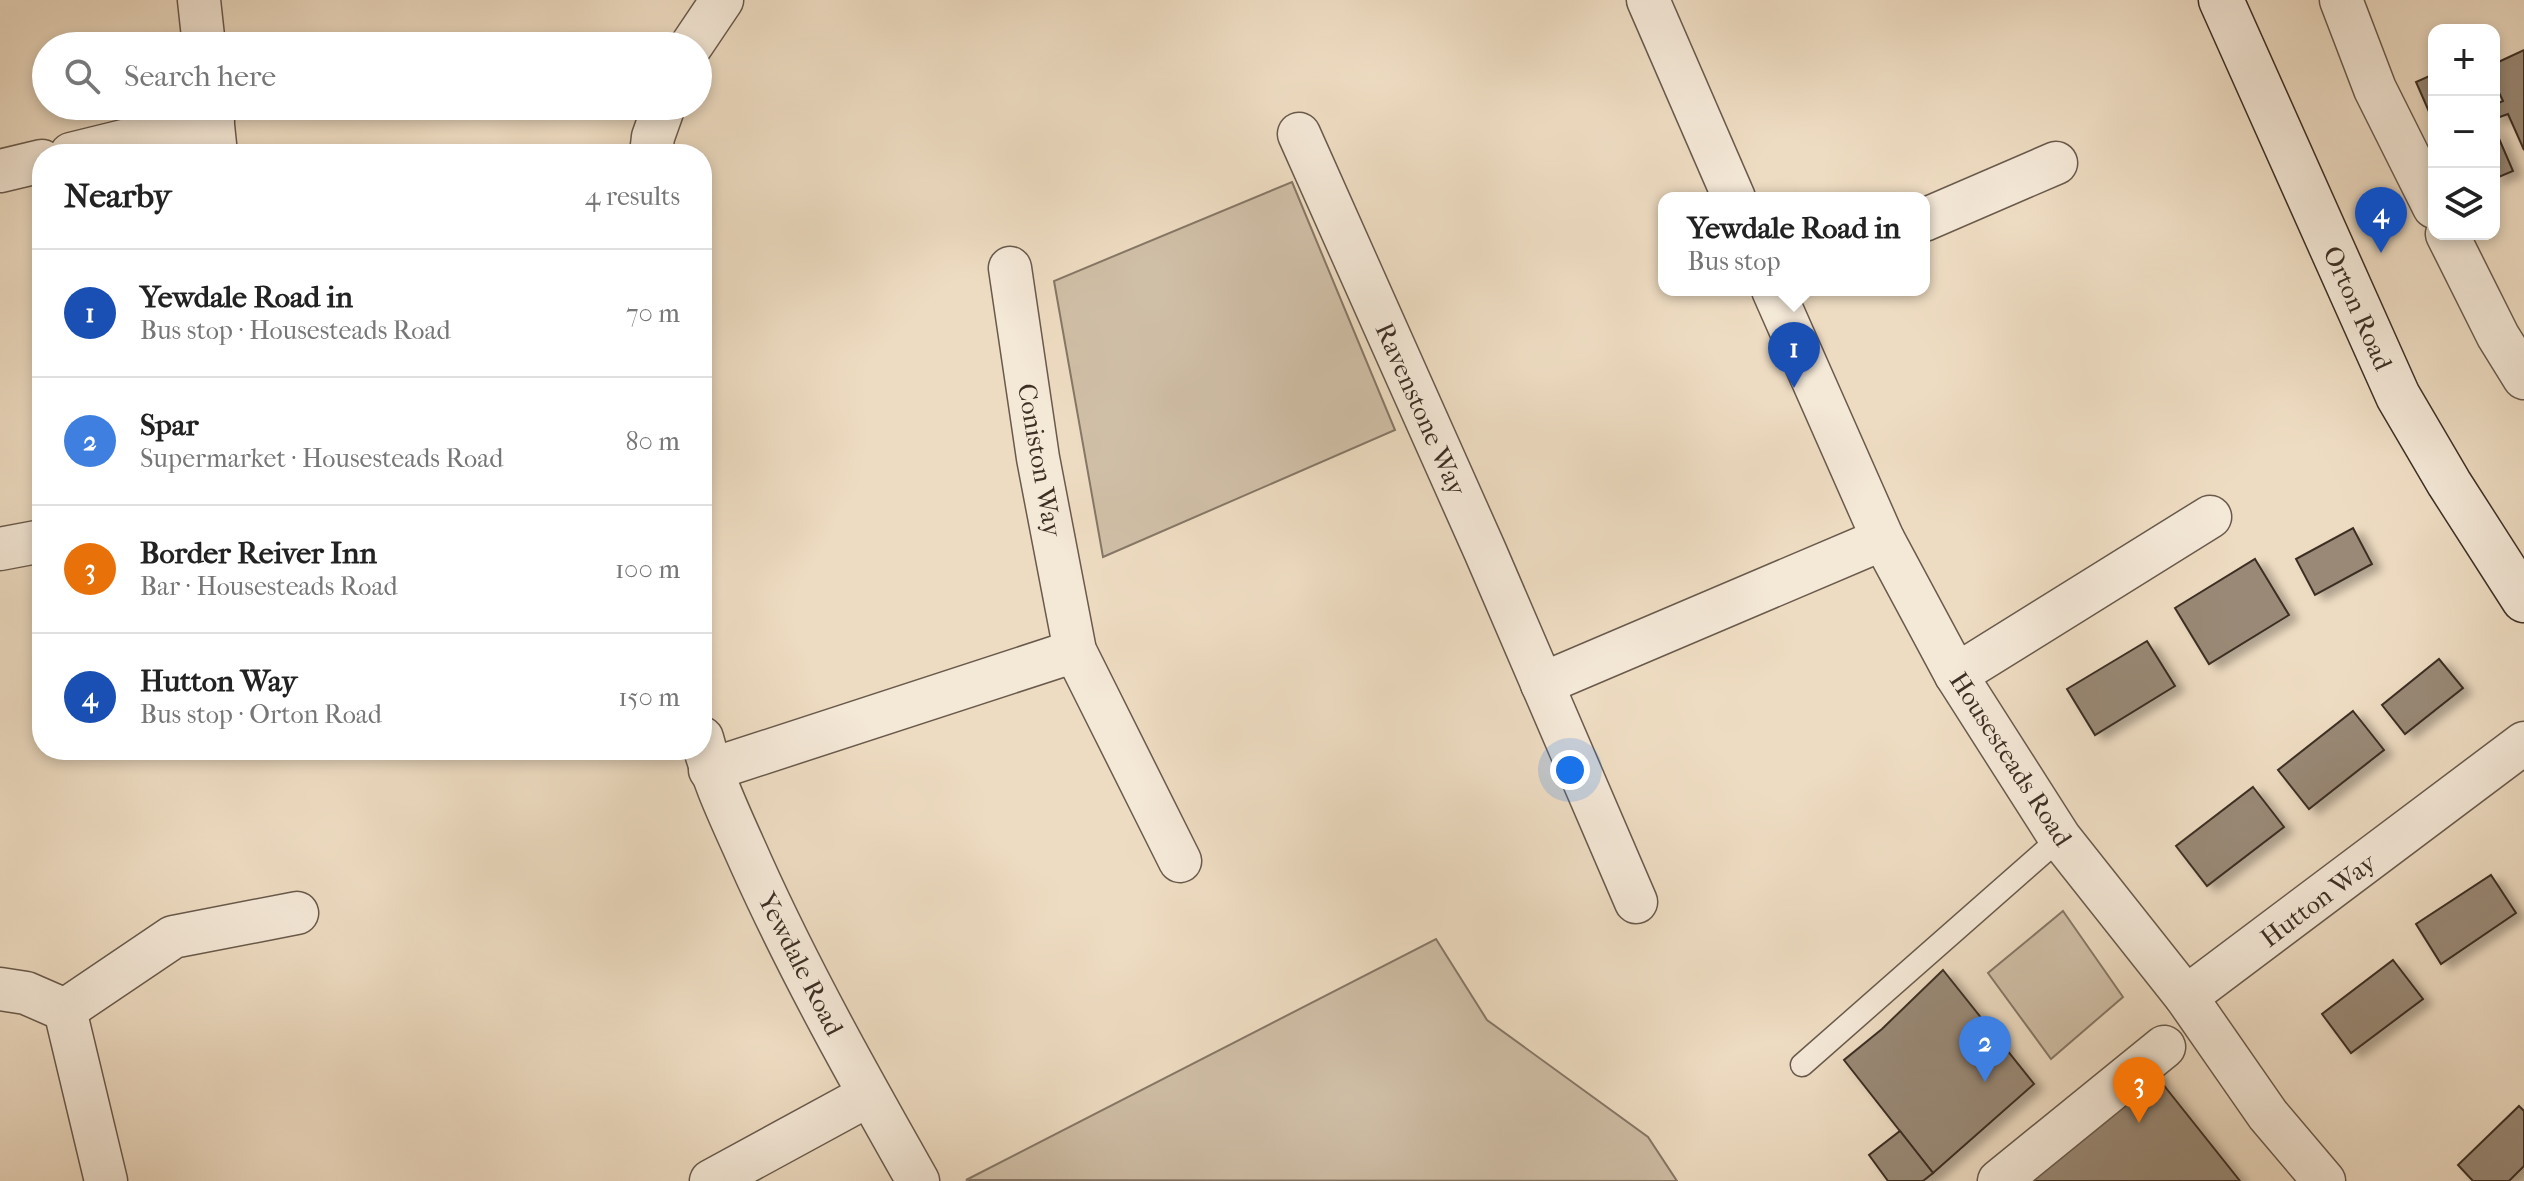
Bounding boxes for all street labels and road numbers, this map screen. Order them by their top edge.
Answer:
street label: Orton Road [2316,241,2399,376]
street label: Ravenstone Way [1369,318,1473,501]
street label: Coniston Way [1011,381,1068,540]
street label: Housesteads Road [1943,666,2079,853]
street label: Hutton Way [2255,846,2383,954]
street label: Yewdale Road [751,887,850,1042]

